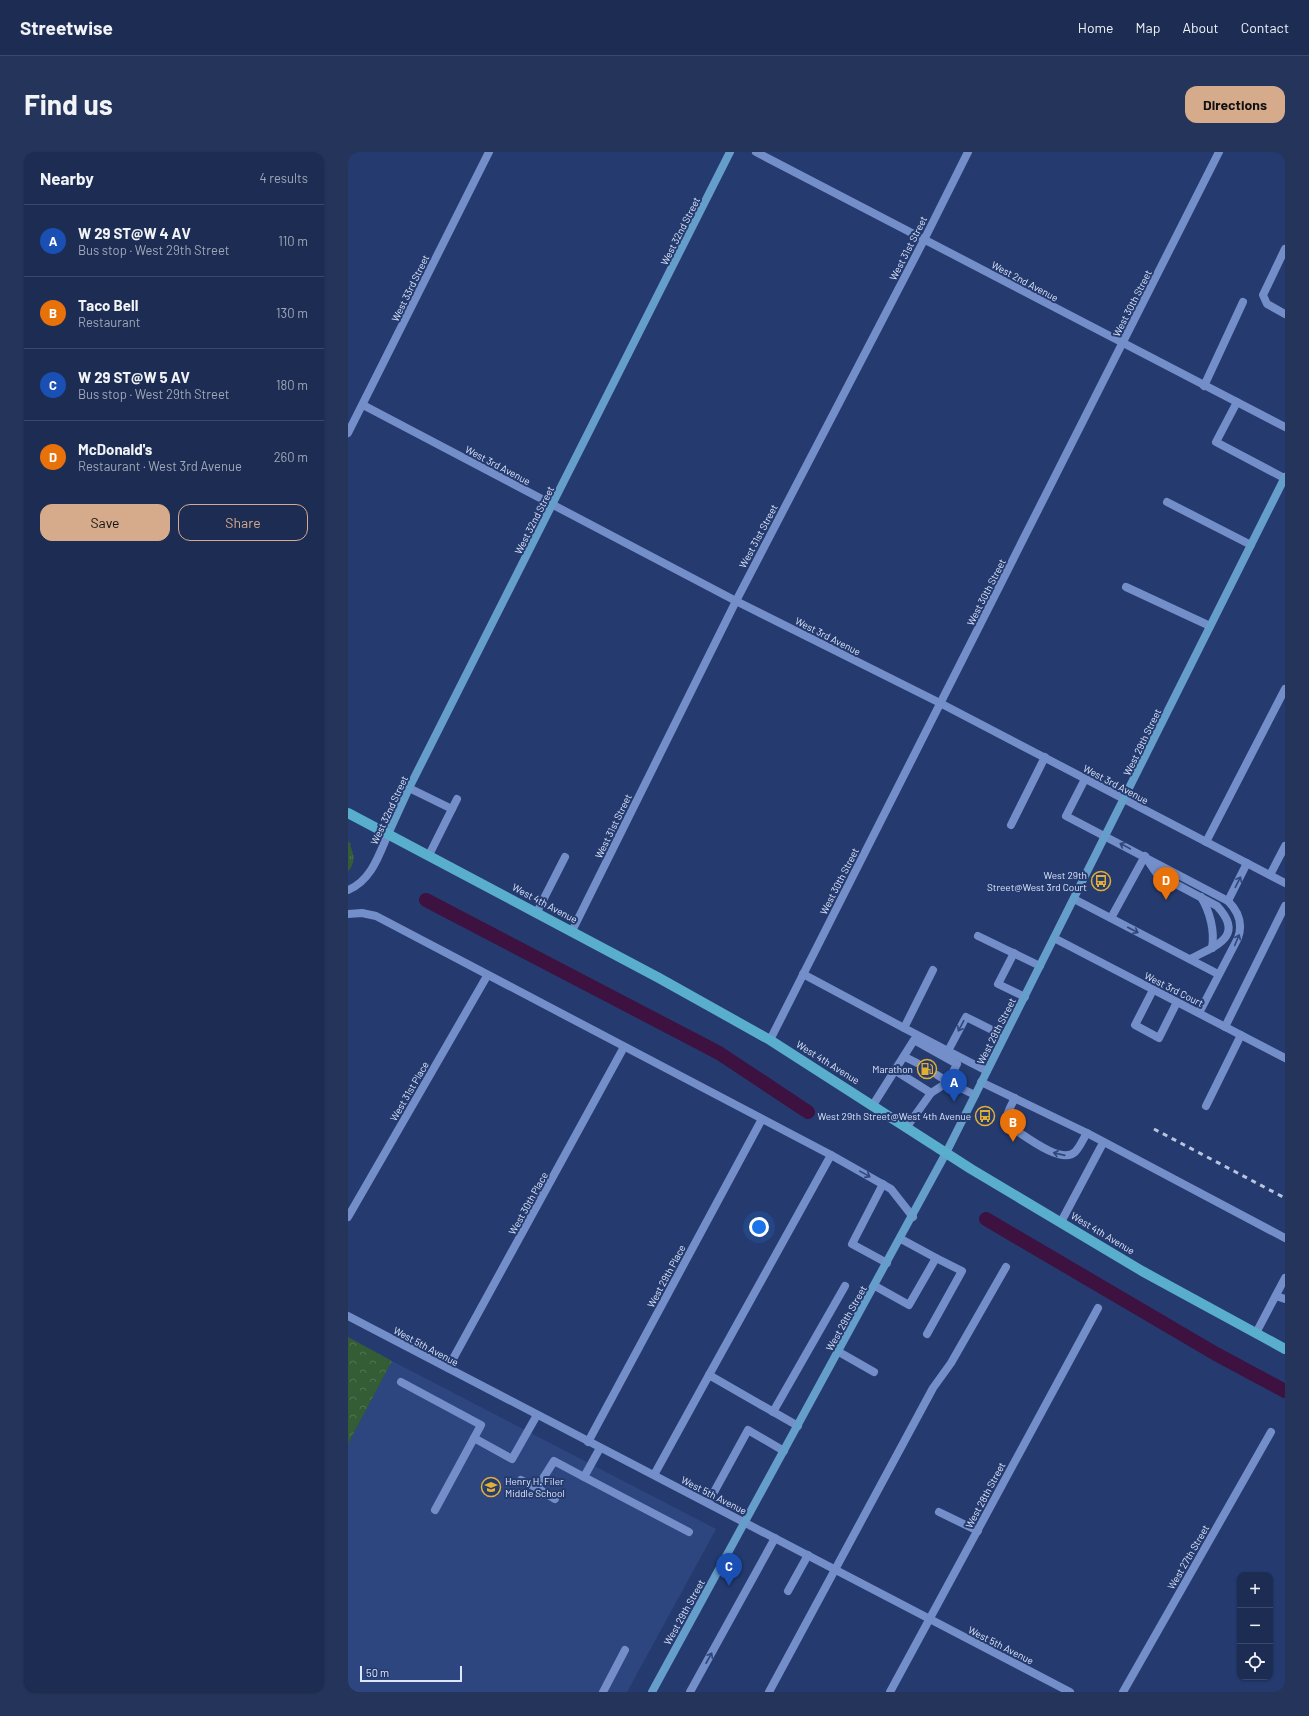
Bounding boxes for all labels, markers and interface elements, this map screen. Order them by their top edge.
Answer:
text: Streetwise [20,16,113,39]
text: Home [1078,19,1114,36]
text: Map [1136,19,1160,36]
text: About [1182,19,1219,36]
text: Contact [1241,19,1289,36]
button: Directions [1185,86,1285,123]
text: Find us [24,87,113,121]
text: Nearby [40,168,94,188]
text: 4 results [260,170,308,186]
street label: West 32nd Street [658,195,702,267]
street label: West 31st Street [887,214,929,282]
text: W 29 ST@W 4 AV [78,224,191,242]
text: A [49,233,57,249]
text: 110 m [278,233,308,249]
text: Bus stop · West 29th Street [78,242,230,258]
street label: West 33rd Street [389,252,431,323]
street label: West 2nd Avenue [990,258,1060,304]
street label: West 30th Street [1110,267,1154,338]
text: Taco Bell [78,296,138,314]
text: B [49,305,57,321]
text: 130 m [276,305,308,321]
text: Restaurant [78,314,140,330]
text: W 29 ST@W 5 AV [78,368,190,386]
text: C [49,377,57,393]
text: 180 m [276,377,308,393]
text: Bus stop · West 29th Street [78,386,230,402]
text: McDonald's [78,440,152,458]
street label: West 3rd Avenue [463,443,533,487]
text: D [49,449,57,465]
text: 260 m [274,449,308,465]
text: Restaurant · West 3rd Avenue [78,458,242,474]
street label: West 32nd Street [512,484,556,556]
street label: West 31st Street [736,502,780,570]
button: Save [40,504,170,541]
button: Share [178,504,308,541]
street label: West 30th Street [964,556,1008,627]
street label: West 3rd Avenue [793,614,863,658]
street label: West 29th Street [1121,706,1164,777]
street label: West 3rd Avenue [1081,762,1151,806]
street label: West 32nd Street [368,773,410,846]
street label: West 31st Street [592,791,634,860]
one-way arrow [1120,841,1132,849]
street label: West 30th Street [817,845,861,916]
pin: D [1153,867,1179,900]
place label: West 29th Street@West 3rd Court [987,869,1087,893]
bus stop icon: West 29th Street@West 3rd Court [1090,870,1112,892]
one-way arrow [1234,876,1242,888]
street label: West 4th Avenue [510,881,580,925]
one-way arrow [1127,927,1139,934]
one-way arrow [1234,934,1241,946]
street label: West 3rd Court [1143,969,1206,1009]
street label: West 29th Street [974,995,1018,1066]
one-way arrow [957,1020,965,1032]
street label: West 4th Avenue [794,1038,862,1086]
fuel station icon: Marathon [916,1058,938,1080]
street label: West 31st Place [387,1059,431,1123]
place label: Marathon [872,1063,913,1075]
pin: A [941,1069,967,1102]
bus stop icon: West 29th Street@West 4th Avenue [974,1105,996,1127]
pin: B [1000,1109,1026,1142]
place label: West 29th Street@West 4th Avenue [818,1110,971,1122]
one-way arrow [1053,1150,1066,1158]
street label: West 30th Place [506,1170,550,1236]
one-way arrow [859,1171,871,1178]
street label: West 4th Avenue [1069,1209,1137,1257]
your location [749,1217,769,1237]
street label: West 29th Place [644,1243,688,1309]
street label: West 29th Street [823,1283,869,1353]
street label: West 5th Avenue [391,1324,461,1368]
street label: West 28th Street [963,1460,1008,1530]
street label: West 5th Avenue [679,1473,749,1517]
place label: Henry H. Filer Middle School [505,1475,565,1499]
school or university icon: Henry H. Filer Middle School [480,1476,502,1498]
street label: West 27th Street [1165,1522,1211,1591]
pin: C [716,1553,742,1586]
map controls [1237,1572,1273,1680]
button: + [1237,1572,1273,1608]
street label: West 29th Street [661,1577,707,1647]
button: − [1237,1608,1273,1644]
street label: West 5th Avenue [966,1623,1036,1667]
button: locate [1237,1644,1273,1680]
one-way arrow [706,1652,714,1664]
scale bar [360,1664,462,1683]
text: 50 m [366,1666,389,1679]

